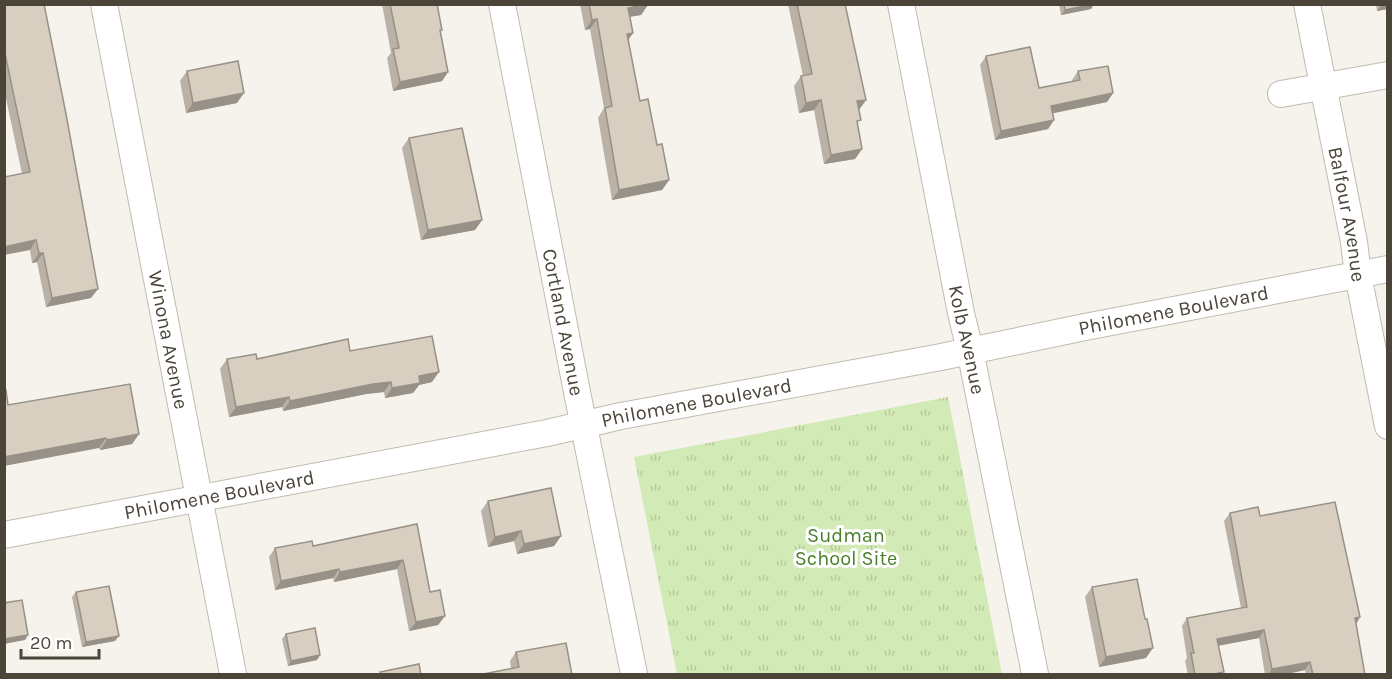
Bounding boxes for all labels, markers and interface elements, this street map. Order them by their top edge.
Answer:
street label: Balfour Avenue [1324,145,1371,284]
street label: Cortland Avenue [538,247,589,398]
street label: Winona Avenue [144,269,193,411]
street label: Philomene Boulevard [1076,281,1271,340]
street label: Kolb Avenue [944,283,990,396]
street label: Philomene Boulevard [599,373,793,432]
street label: Philomene Boulevard [122,465,316,524]
park label: Sudman School Site [795,524,897,570]
scale bar [21,622,99,660]
text: 20 m [30,632,72,654]

